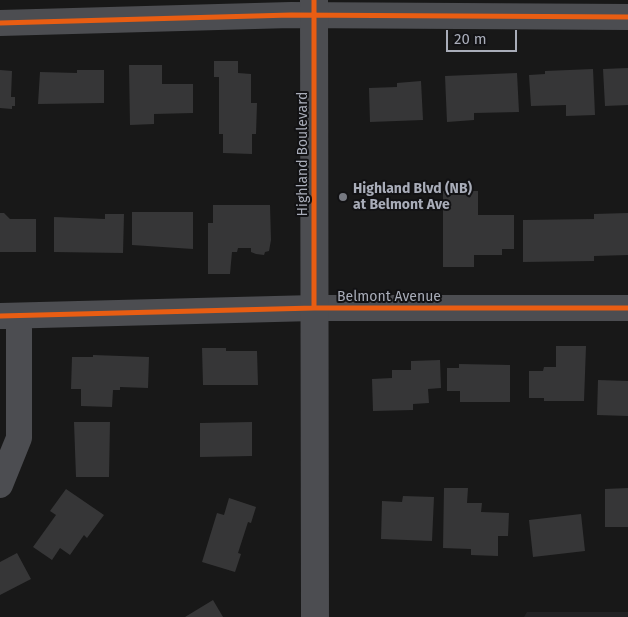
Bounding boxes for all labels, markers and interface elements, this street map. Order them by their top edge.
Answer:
scale bar [448,20,519,52]
text: 20 m [454,30,487,48]
street label: Highland Boulevard [295,92,311,216]
place label: Highland Blvd (NB) at Belmont Ave [353,181,472,213]
marker: Highland Blvd (NB) at Belmont Ave [337,191,349,203]
street label: Belmont Avenue [337,289,441,305]

